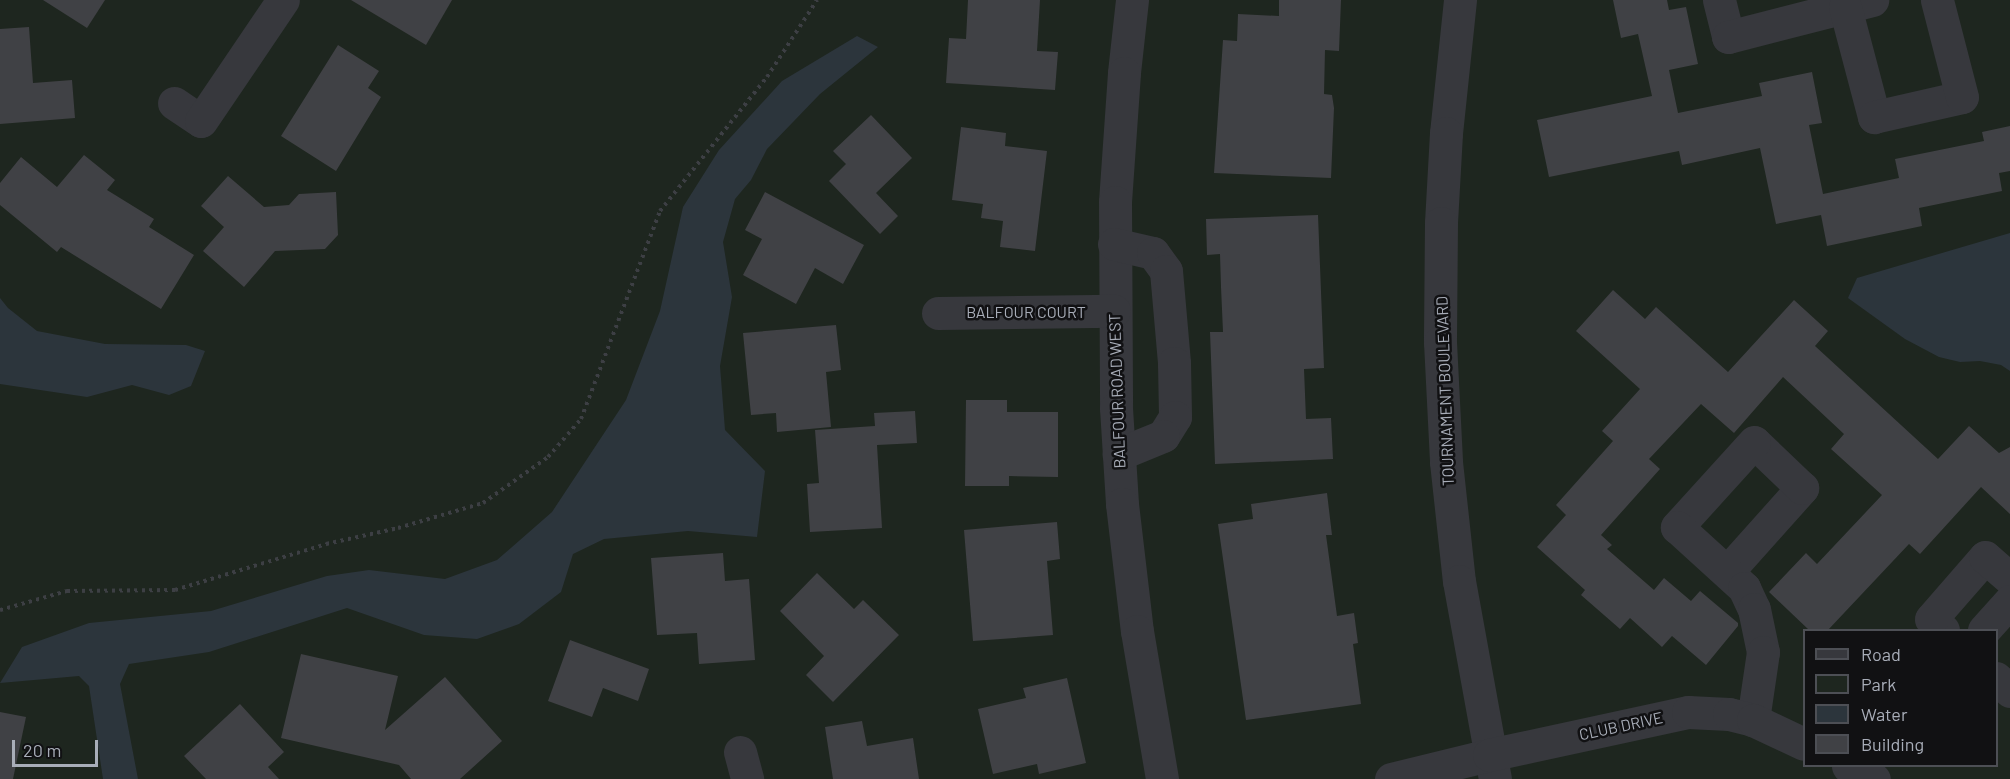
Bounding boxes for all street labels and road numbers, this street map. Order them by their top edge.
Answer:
street label: TOURNAMENT BOULEVARD [1432,296,1458,486]
street label: BALFOUR COURT [966,302,1086,322]
street label: BALFOUR ROAD WEST [1105,313,1129,469]
street label: CLUB DRIVE [1577,708,1665,744]

